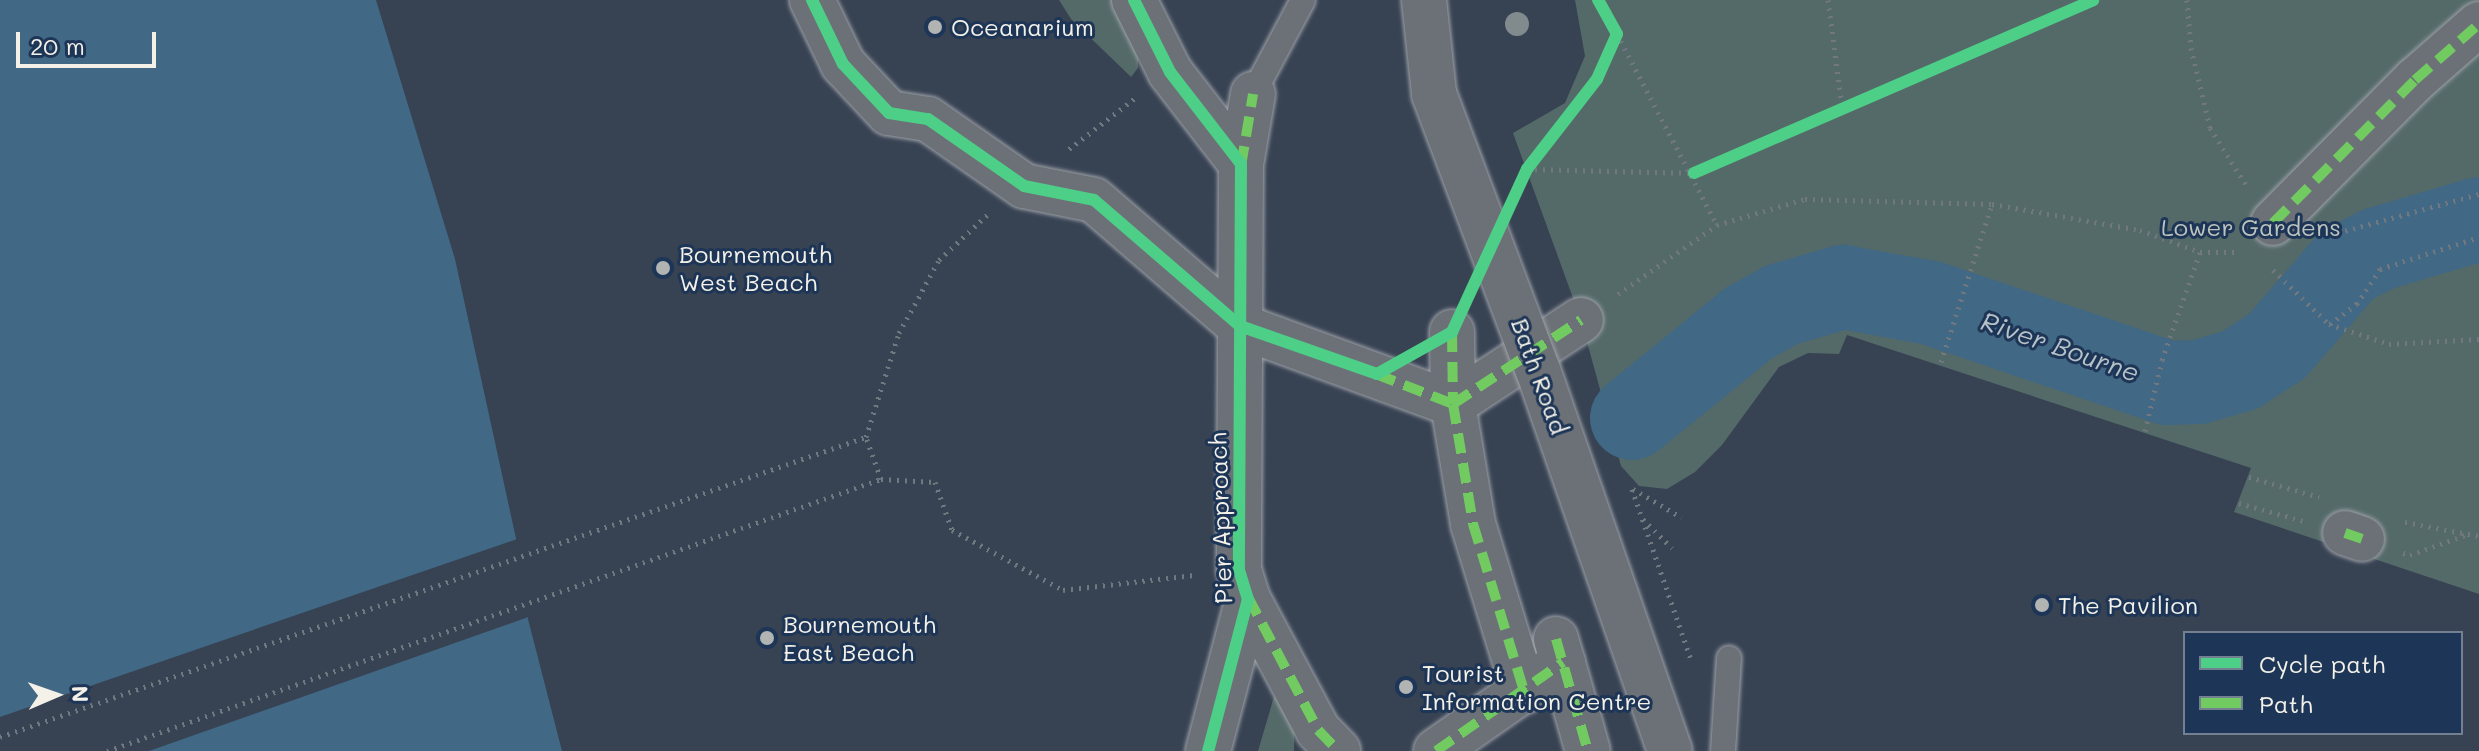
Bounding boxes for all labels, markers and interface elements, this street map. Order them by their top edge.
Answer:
place label: Oceanarium [951,13,1094,41]
scale bar [20,16,160,66]
marker: Oceanarium [926,18,944,36]
text: 20 m [30,30,85,61]
park label: Lower Gardens [2161,213,2341,241]
place label: Bournemouth West Beach [679,240,832,296]
marker: Bournemouth West Beach [654,259,672,277]
water label: River Bourne [1977,305,2143,389]
street label: Bath Road [1506,314,1574,438]
street label: Pier Approach [1203,432,1237,604]
place label: The Pavilion [2058,591,2198,619]
marker: The Pavilion [2033,596,2051,614]
place label: Bournemouth East Beach [783,610,936,666]
marker: Bournemouth East Beach [758,629,776,647]
legend [2183,631,2463,735]
text: Cycle path [2259,648,2385,679]
north arrow [16,655,96,735]
place label: Tourist Information Centre [1422,659,1651,715]
marker: Tourist Information Centre [1397,678,1415,696]
text: N [66,685,95,703]
text: Path [2259,688,2313,719]

